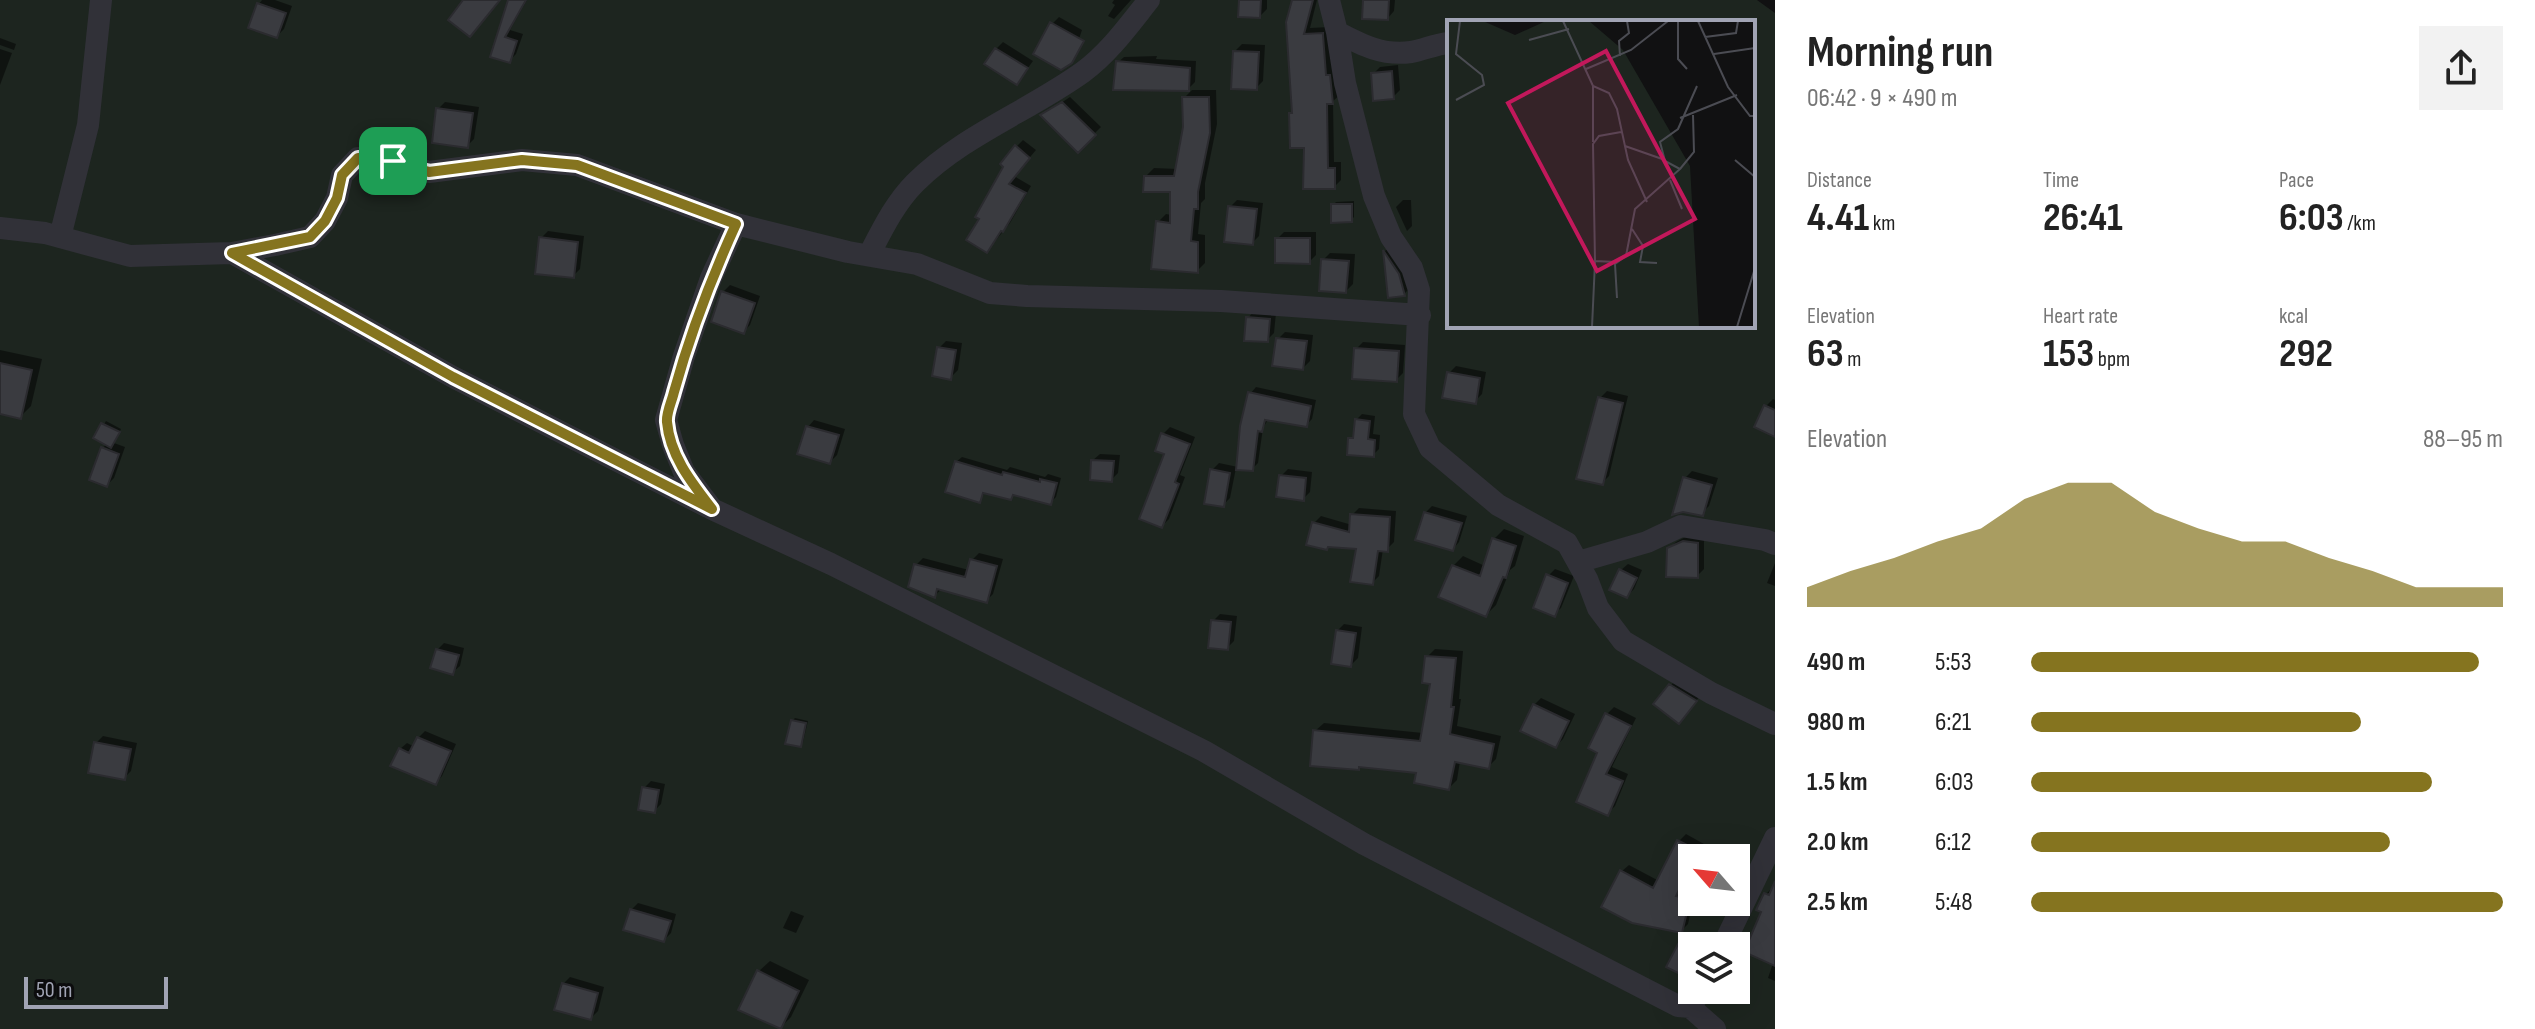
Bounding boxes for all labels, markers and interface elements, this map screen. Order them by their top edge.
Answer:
inset map [1447,20,1755,328]
text: Morning run [1807,26,1993,79]
button: share [2419,26,2503,110]
text: 06:42 · 9 × 490 m [1807,83,1957,114]
pin [359,127,427,195]
icon: arrive [371,139,415,183]
text: Distance [1807,167,1872,194]
text: Time [2043,167,2079,194]
text: Pace [2279,167,2314,194]
text: 4.41 [1807,194,1869,242]
text: 26:41 [2043,194,2123,242]
text: 6:03 [2279,194,2344,242]
text: km [1869,210,1895,237]
text: /km [2344,210,2376,237]
text: Elevation [1807,303,1875,330]
text: Heart rate [2043,303,2118,330]
text: kcal [2279,303,2308,330]
text: 63 [1807,330,1844,378]
text: 153 [2043,330,2094,378]
text: 292 [2279,330,2333,378]
text: m [1844,346,1861,373]
text: bpm [2094,346,2130,373]
text: Elevation [1807,424,1887,455]
text: 88–95 m [2423,424,2503,455]
text: 490 m [1807,647,1865,678]
text: 5:53 [1935,647,1972,678]
text: 980 m [1807,707,1865,738]
text: 6:21 [1935,707,1971,738]
text: 1.5 km [1807,767,1867,798]
text: 6:03 [1935,767,1974,798]
text: 2.0 km [1807,827,1868,858]
text: 6:12 [1935,827,1971,858]
north arrow [1678,844,1750,916]
map controls [1678,844,1750,1004]
text: 2.5 km [1807,887,1868,918]
text: 5:48 [1935,887,1973,918]
button: layers [1678,932,1750,1004]
scale bar [24,973,168,1009]
text: 50 m [36,977,72,1004]

